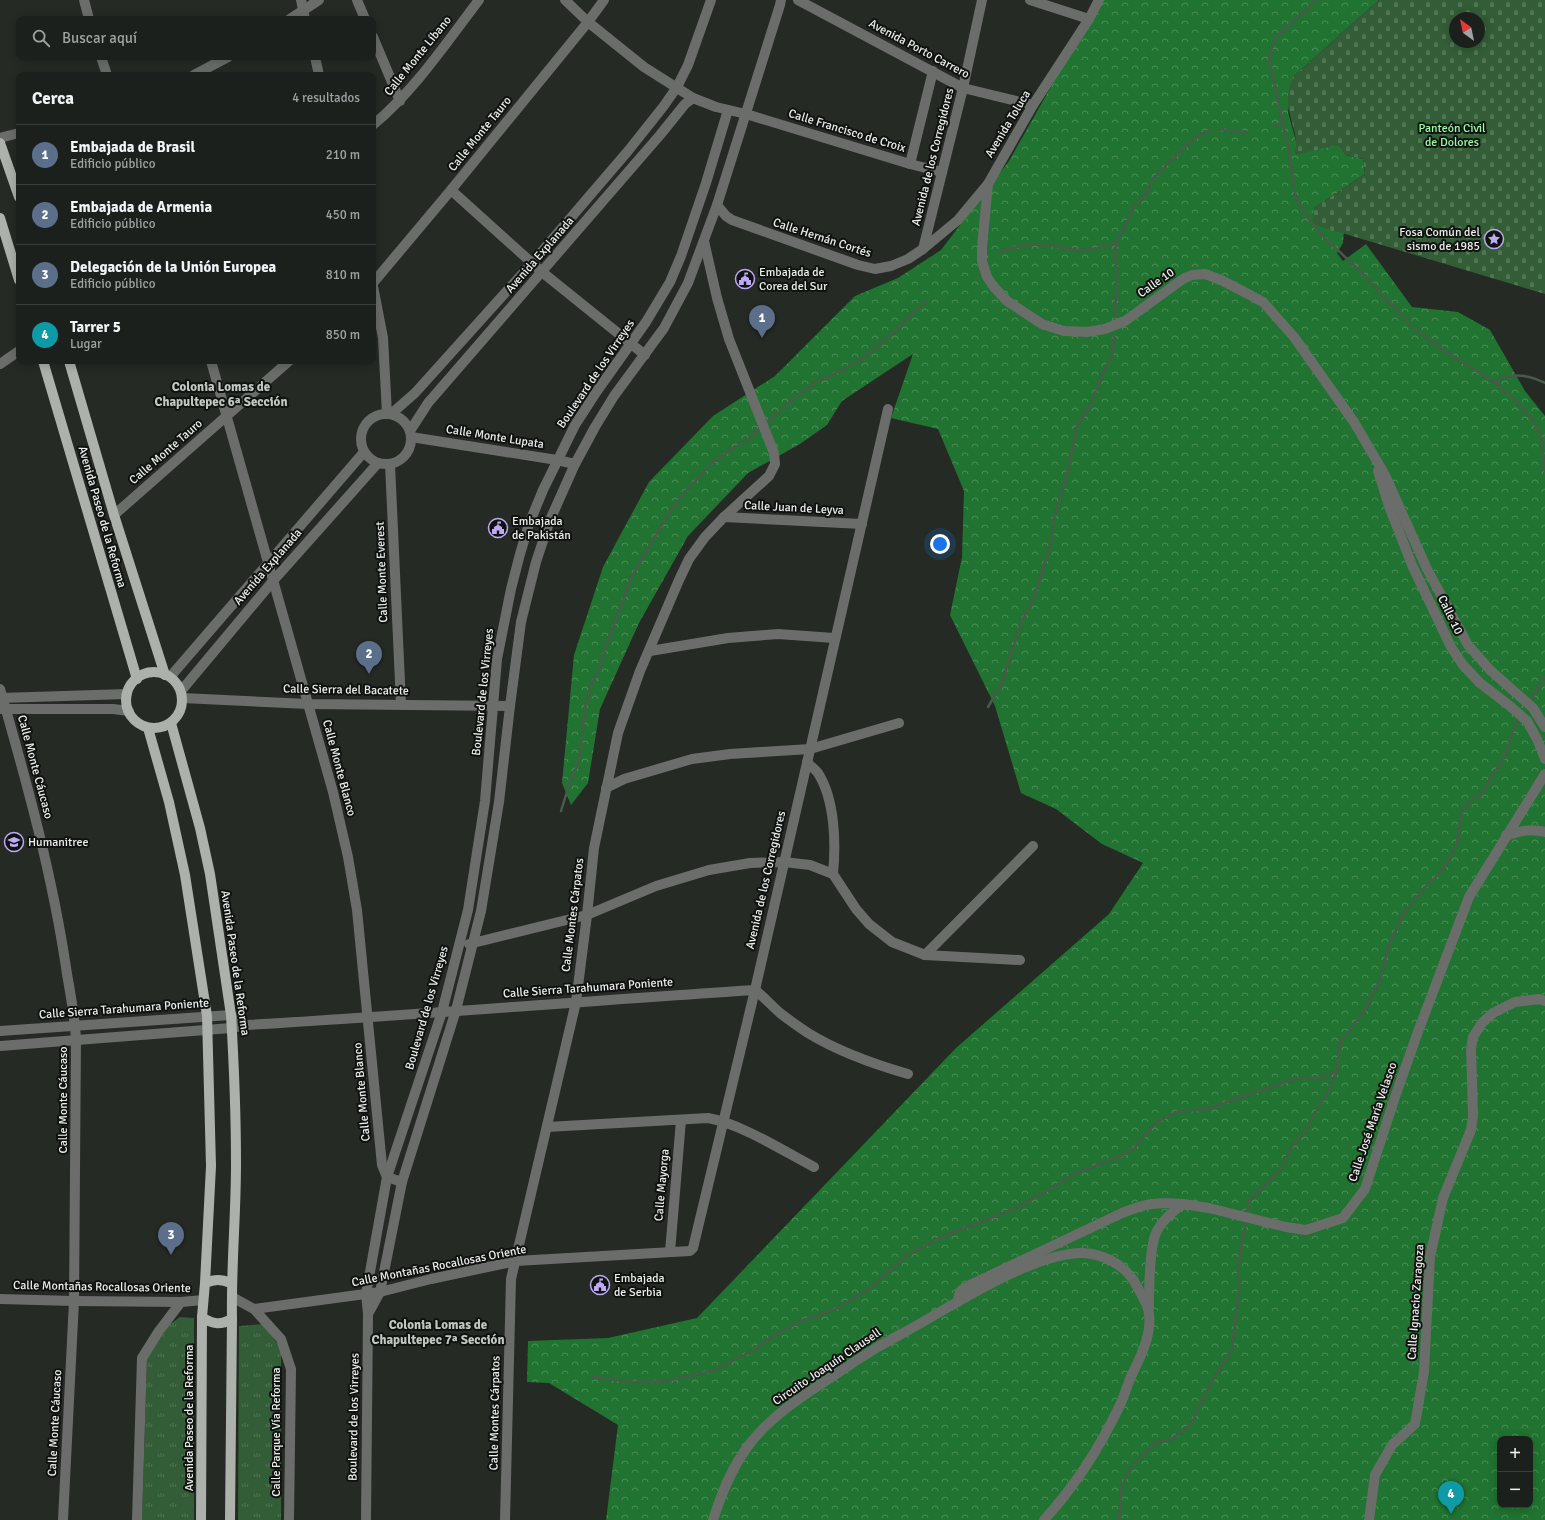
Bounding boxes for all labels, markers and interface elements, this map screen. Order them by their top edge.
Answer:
north arrow [1449,12,1485,48]
street label: Calle Monte Líbano [381,13,455,99]
search box [16,16,376,60]
street label: Avenida Porto Carrero [866,16,972,82]
icon: search [30,27,52,49]
text: Buscar aquí [62,29,137,47]
street label: Avenida de los Corregidores [909,87,957,227]
street label: Avenida Toluca [982,87,1034,161]
text: Cerca [32,88,74,109]
text: 4 resultados [292,90,360,106]
street label: Calle Monte Tauro [445,94,515,174]
street label: Calle Francisco de Croix [787,106,908,156]
park label: Panteón Civil de Dolores [1418,121,1486,150]
text: Embajada de Brasil [70,138,195,156]
text: 1 [41,147,49,163]
text: 210 m [326,147,360,163]
text: Edificio público [70,156,155,172]
text: Embajada de Armenia [70,198,212,216]
text: 2 [41,207,49,223]
text: 450 m [326,207,360,223]
street label: Avenida Explanada [503,214,577,296]
street label: Calle Hernán Cortés [771,215,873,261]
text: Edificio público [70,216,155,232]
place label: Fosa Común del sismo de 1985 [1399,225,1480,254]
place icon: Fosa Común del sismo de 1985 [1483,228,1505,250]
text: Delegación de la Unión Europea [70,258,276,276]
place label: Embajada de Corea del Sur [759,265,828,294]
street label: Calle 10 [1135,265,1177,301]
text: 3 [41,267,49,283]
text: 810 m [326,267,360,283]
public building icon: Embajada de Corea del Sur [734,268,756,290]
text: Edificio público [70,276,155,292]
pin: 1 [749,305,775,338]
street label: Boulevard de los Virreyes [554,317,638,431]
text: Tarrer 5 [70,318,121,336]
text: 4 [41,327,49,343]
text: 850 m [326,327,360,343]
text: Lugar [70,336,102,352]
district label: Colonia Lomas de Chapultepec 6ª Sección [154,379,288,410]
street label: Calle Monte Tauro [126,416,206,488]
street label: Calle Monte Lupata [445,422,545,452]
street label: Avenida Paseo de la Reforma [75,444,129,590]
street label: Calle Juan de Leyva [744,498,844,518]
place label: Embajada de Pakistán [512,514,571,543]
public building icon: Embajada de Pakistán [487,517,509,539]
street label: Calle Monte Everest [373,521,391,623]
street label: Avenida Explanada [231,526,305,608]
your location [930,534,950,554]
street label: Calle 10 [1434,593,1466,637]
street label: Boulevard de los Virreyes [469,628,497,756]
pin: 2 [356,641,382,674]
street label: Calle Sierra del Bacatete [283,681,409,699]
street label: Calle Monte Cáucaso [14,713,56,821]
street label: Calle Monte Blanco [319,718,359,818]
street label: Avenida de los Corregidores [743,809,789,951]
school or university icon: Humanitree [3,831,25,853]
place label: Humanitree [28,835,88,850]
street label: Calle Montes Cárpatos [559,857,587,973]
street label: Avenida Paseo de la Reforma [217,889,253,1037]
street label: Boulevard de los Virreyes [402,944,452,1072]
street label: Calle Sierra Tarahumara Poniente [502,975,674,1001]
street label: Calle Sierra Tarahumara Poniente [38,996,210,1022]
street label: Calle Monte Blanco [350,1042,374,1142]
street label: Calle Monte Cáucaso [56,1047,71,1153]
street label: Calle José María Velasco [1345,1060,1401,1184]
street label: Calle Mayorga [651,1148,673,1222]
pin: 3 [158,1222,184,1255]
street label: Calle Montañas Rocallosas Oriente [350,1242,528,1290]
street label: Calle Ignacio Zaragoza [1404,1244,1428,1360]
place label: Embajada de Serbia [614,1271,665,1300]
public building icon: Embajada de Serbia [589,1274,611,1296]
street label: Calle Montañas Rocallosas Oriente [13,1278,191,1296]
district label: Colonia Lomas de Chapultepec 7ª Sección [371,1317,505,1348]
street label: Circuito Joaquín Clausell [770,1325,884,1409]
street label: Avenida Paseo de la Reforma [182,1345,197,1491]
street label: Boulevard de los Virreyes [345,1353,363,1481]
street label: Calle Montes Cárpatos [487,1356,503,1470]
street label: Calle Parque Vía Reforma [269,1367,284,1497]
street label: Calle Monte Cáucaso [45,1369,65,1477]
map controls [1497,1436,1533,1508]
button: + [1497,1436,1533,1472]
button: − [1497,1472,1533,1508]
pin: 4 [1438,1481,1464,1514]

